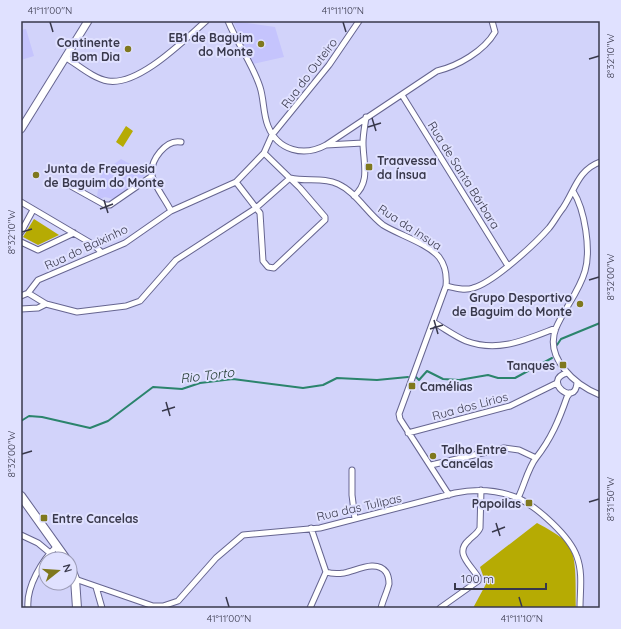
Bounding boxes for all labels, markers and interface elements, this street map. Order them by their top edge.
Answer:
text: 41°11'00"N [28,4,72,17]
text: 41°11'10"N [322,4,364,17]
place label: EB1 de Baguim do Monte [168,30,253,59]
text: 8°32'10"W [604,33,617,78]
place label: Continente Bom Dia [57,35,120,64]
street label: Rua do Outeiro [278,35,340,111]
marker: EB1 de Baguim do Monte [256,39,266,49]
marker: Continente Bom Dia [123,44,133,54]
street label: Rua de Santa Bárbara [425,118,503,232]
place label: Traavessa da Ínsua [377,153,437,182]
place label: Junta de Freguesia de Baguim do Monte [44,161,164,190]
marker: Traavessa da Ínsua [364,162,374,172]
marker: Junta de Freguesia de Baguim do Monte [31,170,41,180]
street label: Rua da Insua [375,201,445,253]
text: 8°32'10"W [5,209,18,254]
street label: Rua do Baixinho [42,221,130,273]
text: 8°32'00"W [604,253,617,300]
place label: Grupo Desportivo de Baguim do Monte [452,290,572,319]
marker: Grupo Desportivo de Baguim do Monte [575,299,585,309]
place label: Tanques [507,358,555,373]
marker: Tanques [558,360,568,370]
water label: Rio Torto [179,364,236,386]
place label: Camélias [420,379,473,394]
marker: Camélias [407,381,417,391]
street label: Rua dos Lírios [431,389,510,423]
text: 8°32'00"W [5,430,18,477]
place label: Talho Entre Cancelas [441,442,507,471]
marker: Talho Entre Cancelas [428,451,438,461]
text: 8°31'50"W [604,476,617,521]
street label: Rua das Tulipas [315,490,403,524]
place label: Papoilas [472,496,521,511]
marker: Papoilas [524,498,534,508]
place label: Entre Cancelas [52,511,139,526]
marker: Entre Cancelas [39,513,49,523]
north arrow [38,551,78,591]
text: N [60,562,75,574]
scale bar [455,565,546,591]
text: 100 m [461,571,494,586]
text: 41°11'00"N [207,612,251,625]
text: 41°11'10"N [501,612,543,625]

